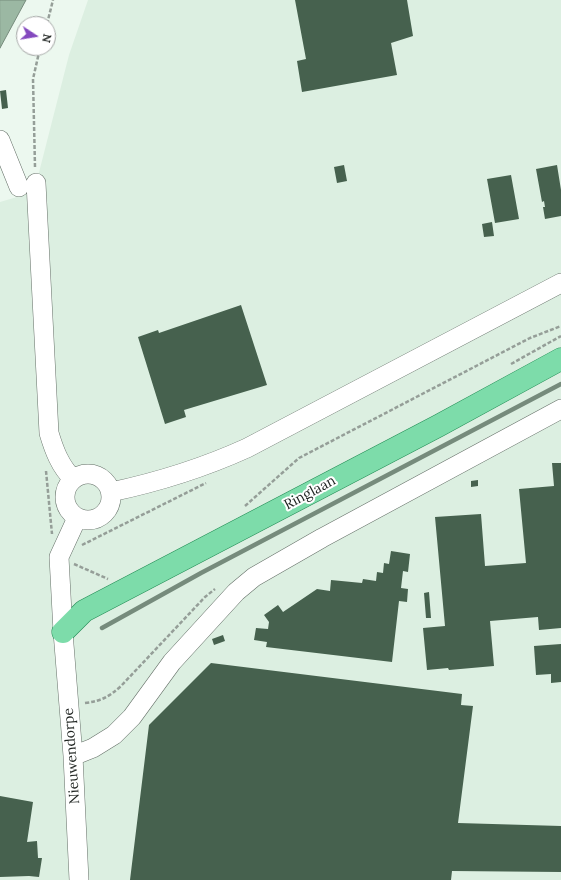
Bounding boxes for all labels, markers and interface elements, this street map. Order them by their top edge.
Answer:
north arrow [16,16,56,56]
text: N [39,33,54,44]
street label: Ringlaan [281,472,339,514]
street label: Nieuwendorpe [60,707,84,805]

